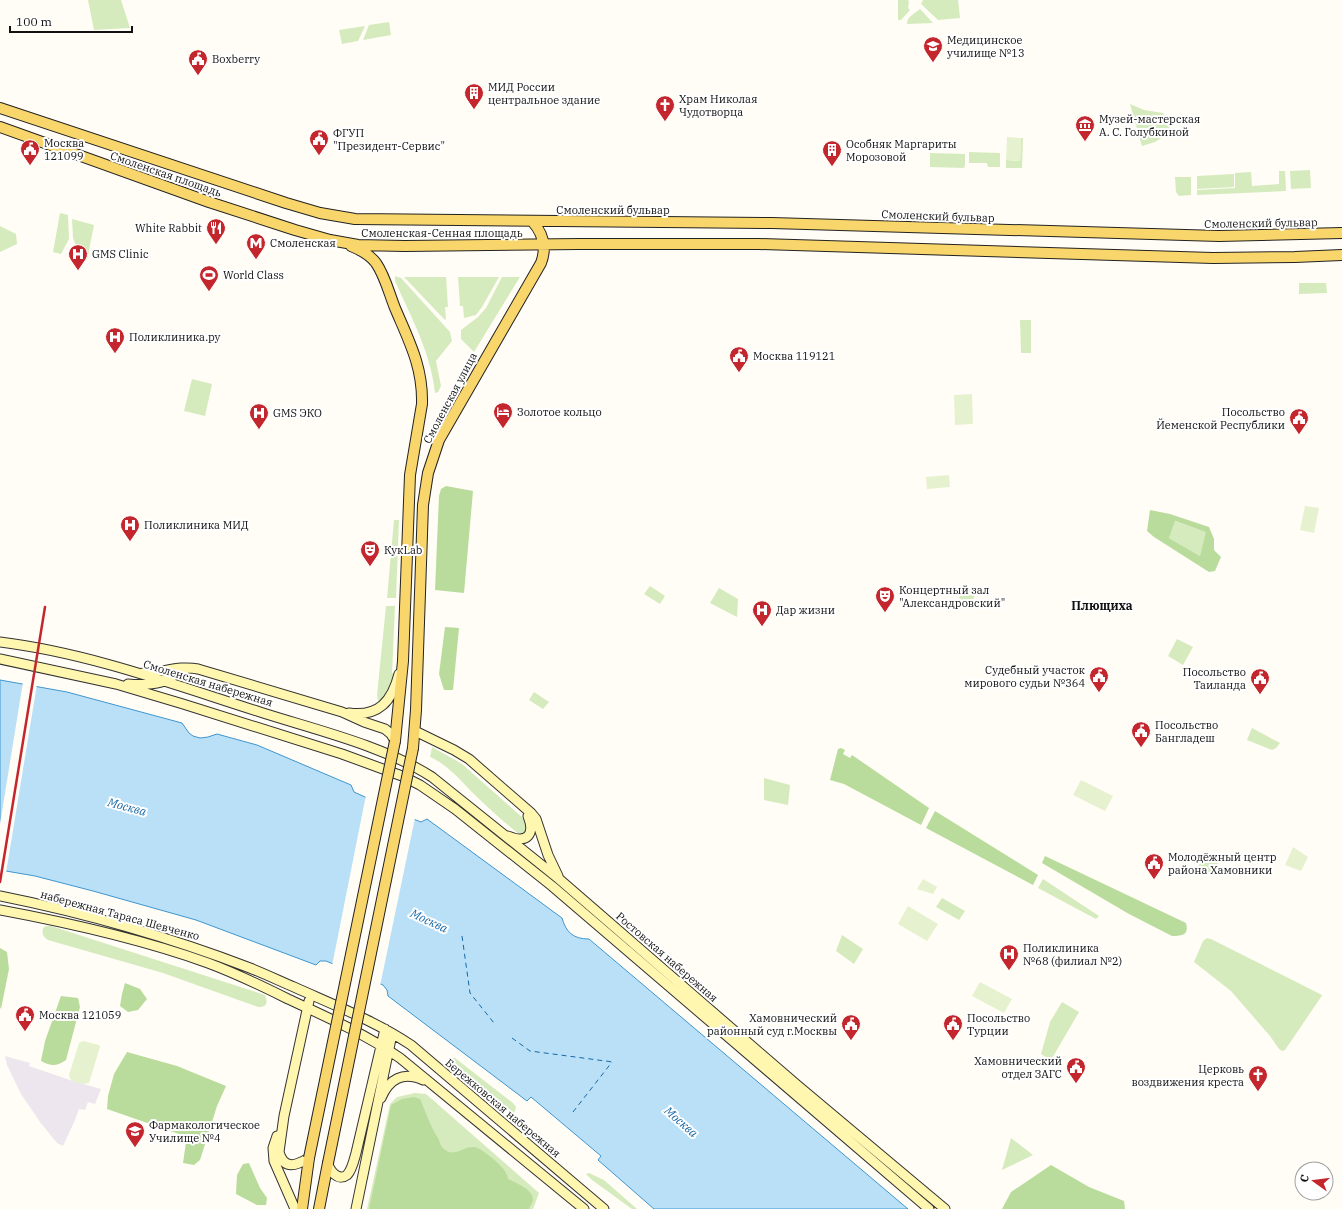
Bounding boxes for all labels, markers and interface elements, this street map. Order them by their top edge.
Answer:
scale bar [10,8,132,34]
text: 100 m [16,14,52,29]
place label: Медицинское училище №13 [947,33,1025,60]
school or university icon: Медицинское училище №13 [922,35,944,63]
public building icon: Boxberry [187,48,209,76]
place label: Boxberry [212,52,260,66]
place label: МИД России центральное здание [488,80,600,107]
building icon: МИД России центральное здание [463,82,485,110]
place label: Храм Николая Чудотворца [679,92,757,119]
church icon: Храм Николая Чудотворца [654,94,676,122]
place label: Музей-мастерская А. С. Голубкиной [1099,112,1200,139]
museum icon: Музей-мастерская А. С. Голубкиной [1074,114,1096,142]
place label: ФГУП "Президент-Сервис" [333,126,445,153]
public building icon: ФГУП "Президент-Сервис" [308,128,330,156]
place label: Москва 121099 [44,136,84,163]
place label: Особняк Маргариты Морозовой [846,137,957,164]
public building icon: Москва 121099 [19,138,41,166]
building icon: Особняк Маргариты Морозовой [821,139,843,167]
street label: Смоленская площадь [108,148,224,200]
street label: Смоленский бульвар [556,203,670,217]
street label: Смоленский бульвар [881,207,995,225]
street label: Смоленский бульвар [1204,215,1318,231]
restaurant icon: White Rabbit [205,217,227,245]
place label: White Rabbit [135,221,202,235]
street label: Смоленская-Сенная площадь [361,226,523,240]
metro station icon: Смоленская [245,232,267,260]
place label: Смоленская [270,236,336,250]
hospital icon: GMS Clinic [67,243,89,271]
place label: GMS Clinic [92,247,149,261]
sports icon: World Class [198,264,220,292]
place label: World Class [223,268,284,282]
hospital icon: Поликлиника.ру [104,326,126,354]
place label: Поликлиника.ру [129,330,221,344]
public building icon: Москва 119121 [728,345,750,373]
place label: Москва 119121 [753,349,835,363]
street label: Смоленская улица [420,350,480,446]
hotel icon: Золотое кольцо [492,401,514,429]
hospital icon: GMS ЭКО [248,402,270,430]
place label: Золотое кольцо [517,405,602,419]
place label: Посольство Йеменской Республики [1156,405,1285,432]
place label: GMS ЭКО [273,406,322,420]
public building icon: Посольство Йеменской Республики [1288,407,1310,435]
hospital icon: Поликлиника МИД [119,514,141,542]
place label: Поликлиника МИД [144,518,249,532]
theatre icon: КукLab [359,539,381,567]
place label: КукLab [384,543,423,557]
place label: Концертный зал "Александровский" [899,583,1005,610]
theatre icon: Концертный зал "Александровский" [874,585,896,613]
district label: Плющиха [1071,598,1133,613]
hospital icon: Дар жизни [751,599,773,627]
place label: Дар жизни [776,603,835,617]
street label: Смоленская набережная [142,657,274,709]
place label: Судебный участок мирового судьи №364 [964,663,1086,690]
public building icon: Судебный участок мирового судьи №364 [1088,665,1110,693]
place label: Посольство Таиланда [1183,665,1246,692]
public building icon: Посольство Таиланда [1249,667,1271,695]
place label: Посольство Бангладеш [1155,718,1218,745]
public building icon: Посольство Бангладеш [1130,720,1152,748]
water label: Москва [105,794,149,819]
place label: Молодёжный центр района Хамовники [1168,850,1277,877]
public building icon: Молодёжный центр района Хамовники [1143,852,1165,880]
street label: набережная Тараса Шевченко [39,887,201,943]
water label: Москва [407,905,451,936]
street label: Ростовская набережная [613,909,721,1005]
place label: Поликлиника №68 (филиал №2) [1023,941,1122,968]
hospital icon: Поликлиника №68 (филиал №2) [998,943,1020,971]
public building icon: Москва 121059 [14,1004,36,1032]
place label: Москва 121059 [39,1008,121,1022]
place label: Хамовнический районный суд г.Москвы [707,1011,837,1038]
place label: Посольство Турции [967,1011,1030,1038]
public building icon: Хамовнический районный суд г.Москвы [840,1013,862,1041]
public building icon: Посольство Турции [942,1013,964,1041]
place label: Хамовнический отдел ЗАГС [974,1054,1062,1081]
street label: Бережковская набережная [443,1056,563,1160]
public building icon: Хамовнический отдел ЗАГС [1065,1056,1087,1084]
place label: Церковь воздвижения креста [1131,1062,1244,1089]
church icon: Церковь воздвижения креста [1247,1064,1269,1092]
water label: Москва [661,1102,701,1140]
place label: Фармакологическое Училище №4 [149,1118,260,1145]
school or university icon: Фармакологическое Училище №4 [124,1120,146,1148]
north arrow [1294,1161,1334,1201]
text: С [1297,1173,1312,1184]

